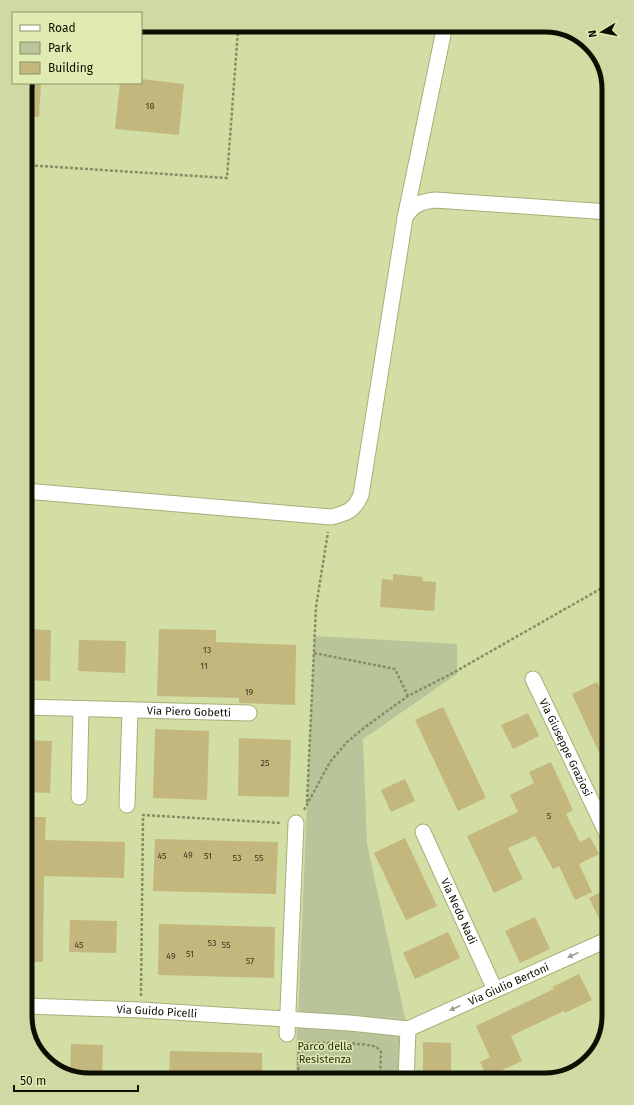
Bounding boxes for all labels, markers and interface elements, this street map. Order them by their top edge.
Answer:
legend [12,12,142,84]
north arrow [582,12,622,52]
text: Road [48,21,76,35]
text: N [586,29,600,38]
text: Park [48,41,72,55]
text: Building [48,61,94,75]
house number: 18 [146,101,154,111]
house number: 13 [203,645,211,655]
house number: 11 [200,661,208,671]
house number: 19 [245,687,254,697]
street label: Via Giuseppe Graziosi [536,697,594,799]
street label: Via Piero Gobetti [147,704,231,720]
house number: 25 [261,758,270,768]
house number: 5 [547,811,552,821]
house number: 49 [183,850,193,860]
house number: 45 [157,851,167,861]
house number: 51 [204,851,212,861]
house number: 53 [233,853,241,863]
house number: 55 [255,853,264,863]
street label: Via Nedo Nadi [438,876,479,946]
house number: 53 [208,938,216,948]
house number: 45 [74,940,84,950]
house number: 55 [222,940,231,950]
house number: 51 [186,949,194,959]
house number: 49 [166,951,176,961]
one-way arrow [568,952,579,958]
house number: 57 [246,956,254,966]
street label: Via Giulio Bertoni [466,961,551,1008]
street label: Via Guido Picelli [116,1003,198,1020]
one-way arrow [449,1005,460,1011]
park label: Parco della Resistenza [297,1040,353,1066]
scale bar [14,1067,138,1093]
text: 50 m [20,1074,46,1088]

